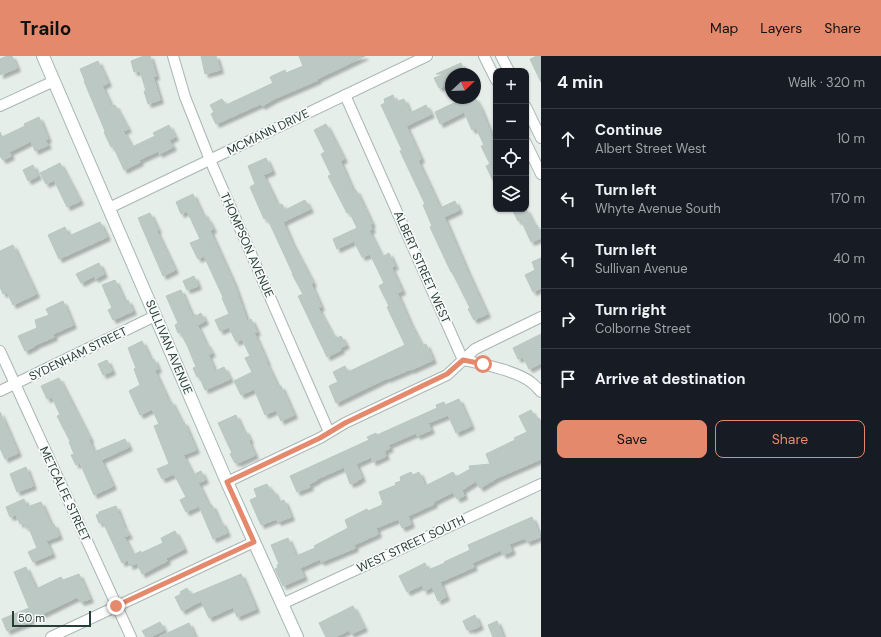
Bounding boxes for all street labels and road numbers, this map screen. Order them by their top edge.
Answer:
street label: MCMANN DRIVE [224,105,312,159]
street label: THOMPSON AVENUE [217,190,277,300]
street label: ALBERT STREET WEST [390,208,454,326]
street label: SULLIVAN AVENUE [142,297,196,397]
street label: SYDENHAM STREET [26,323,130,385]
street label: METCALFE STREET [36,444,94,544]
street label: WEST STREET SOUTH [354,512,468,576]

